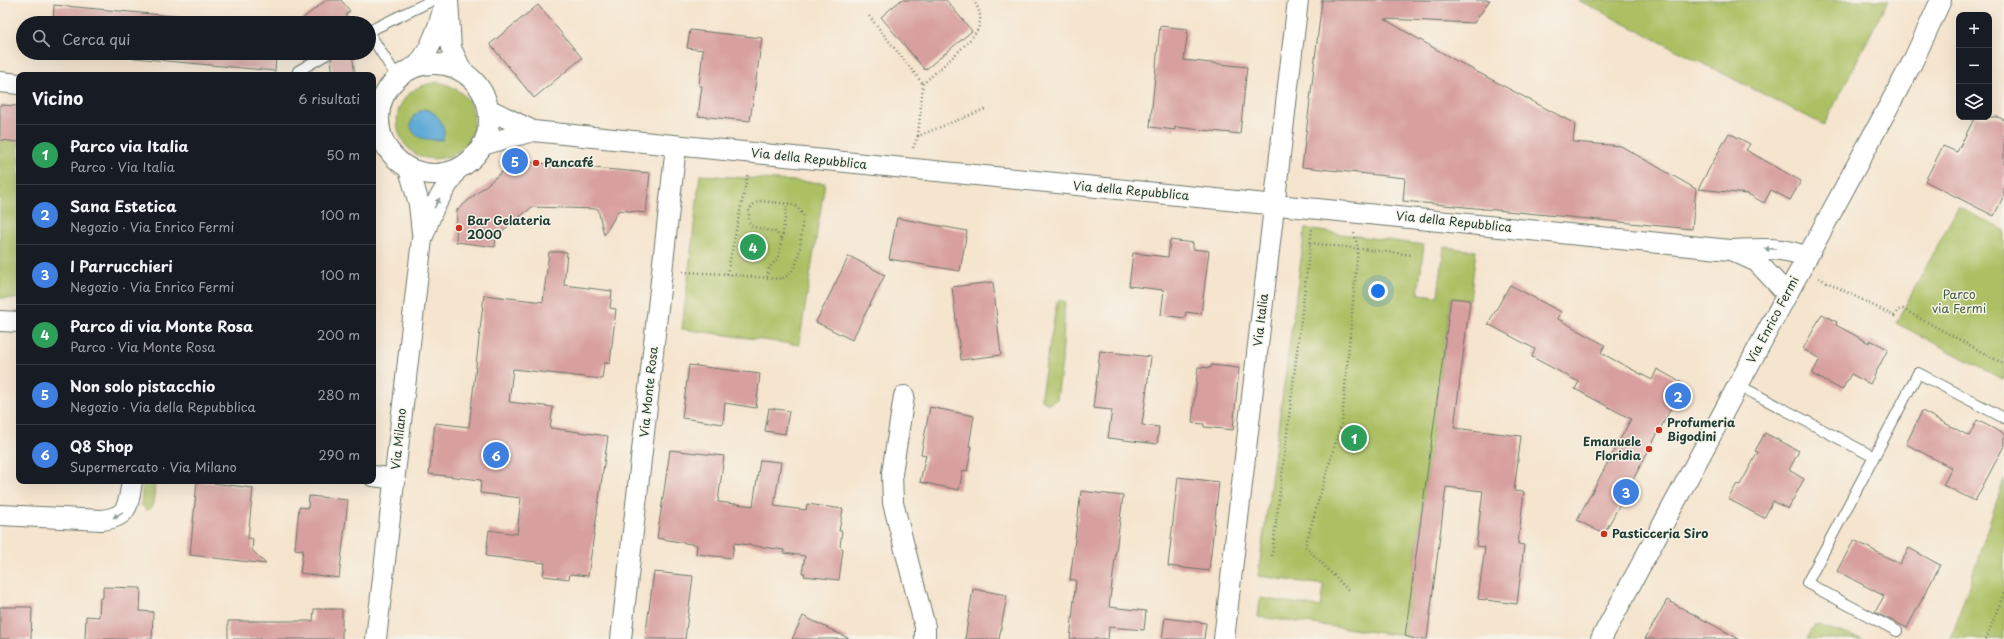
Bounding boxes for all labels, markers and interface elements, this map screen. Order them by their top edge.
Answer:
map controls [1956,12,1992,120]
button: + [1956,12,1992,48]
search box [16,16,376,60]
icon: search [30,27,52,49]
text: Cerca qui [62,27,130,50]
button: − [1956,48,1992,84]
button: layers [1956,84,1992,120]
text: Vicino [32,85,83,111]
text: 6 risultati [299,89,360,108]
text: Parco via Italia [70,134,189,157]
street label: Via della Repubblica [750,143,869,173]
text: 1 [42,145,48,164]
text: 50 m [326,145,360,164]
pin: 5 [502,146,528,176]
place label: Pancafé [544,153,594,171]
text: Parco · Via Italia [70,157,175,176]
marker: Pancafé [531,158,541,168]
street label: Via della Repubblica [1072,176,1190,204]
text: Sana Estetica [70,194,177,217]
one-way arrow [433,197,440,209]
text: 2 [40,205,50,224]
text: 100 m [320,205,360,224]
street label: Via della Repubblica [1395,206,1514,236]
place label: Bar Gelateria 2000 [467,211,551,243]
text: Negozio · Via Enrico Fermi [70,217,234,236]
marker: Bar Gelateria 2000 [454,223,464,233]
pin: 4 [740,232,766,262]
one-way arrow [1763,246,1776,252]
text: I Parrucchieri [70,254,173,277]
text: 3 [41,265,49,284]
text: 100 m [320,265,360,284]
street label: Via Enrico Fermi [1741,273,1803,366]
text: Negozio · Via Enrico Fermi [70,277,234,296]
your location [1368,281,1388,301]
park label: Parco via Fermi [1932,285,1986,317]
street label: Via Italia [1248,292,1272,347]
text: Parco di via Monte Rosa [70,314,253,337]
text: 4 [41,325,49,344]
text: 200 m [317,325,360,344]
text: Parco · Via Monte Rosa [70,337,215,356]
street label: Via Monte Rosa [634,345,662,438]
text: Non solo pistacchio [70,374,215,397]
pin: 2 [1665,381,1691,411]
text: 5 [41,385,49,404]
text: 280 m [318,385,360,404]
text: Negozio · Via della Repubblica [70,397,256,416]
street label: Via Milano [386,407,410,471]
place label: Profumeria Bigodini [1667,413,1736,445]
pin: 1 [1341,423,1367,453]
marker: Profumeria Bigodini [1654,425,1664,435]
place label: Emanuele Floridia [1583,432,1642,464]
text: Q8 Shop [70,434,133,457]
pin: 6 [483,440,509,470]
marker: Emanuele Floridia [1644,444,1654,454]
text: 6 [40,445,50,464]
text: 290 m [319,445,360,464]
text: Supermercato · Via Milano [70,457,237,476]
pin: 3 [1613,477,1639,507]
one-way arrow [112,511,124,518]
place label: Pasticceria Siro [1612,524,1708,542]
marker: Pasticceria Siro [1599,529,1609,539]

